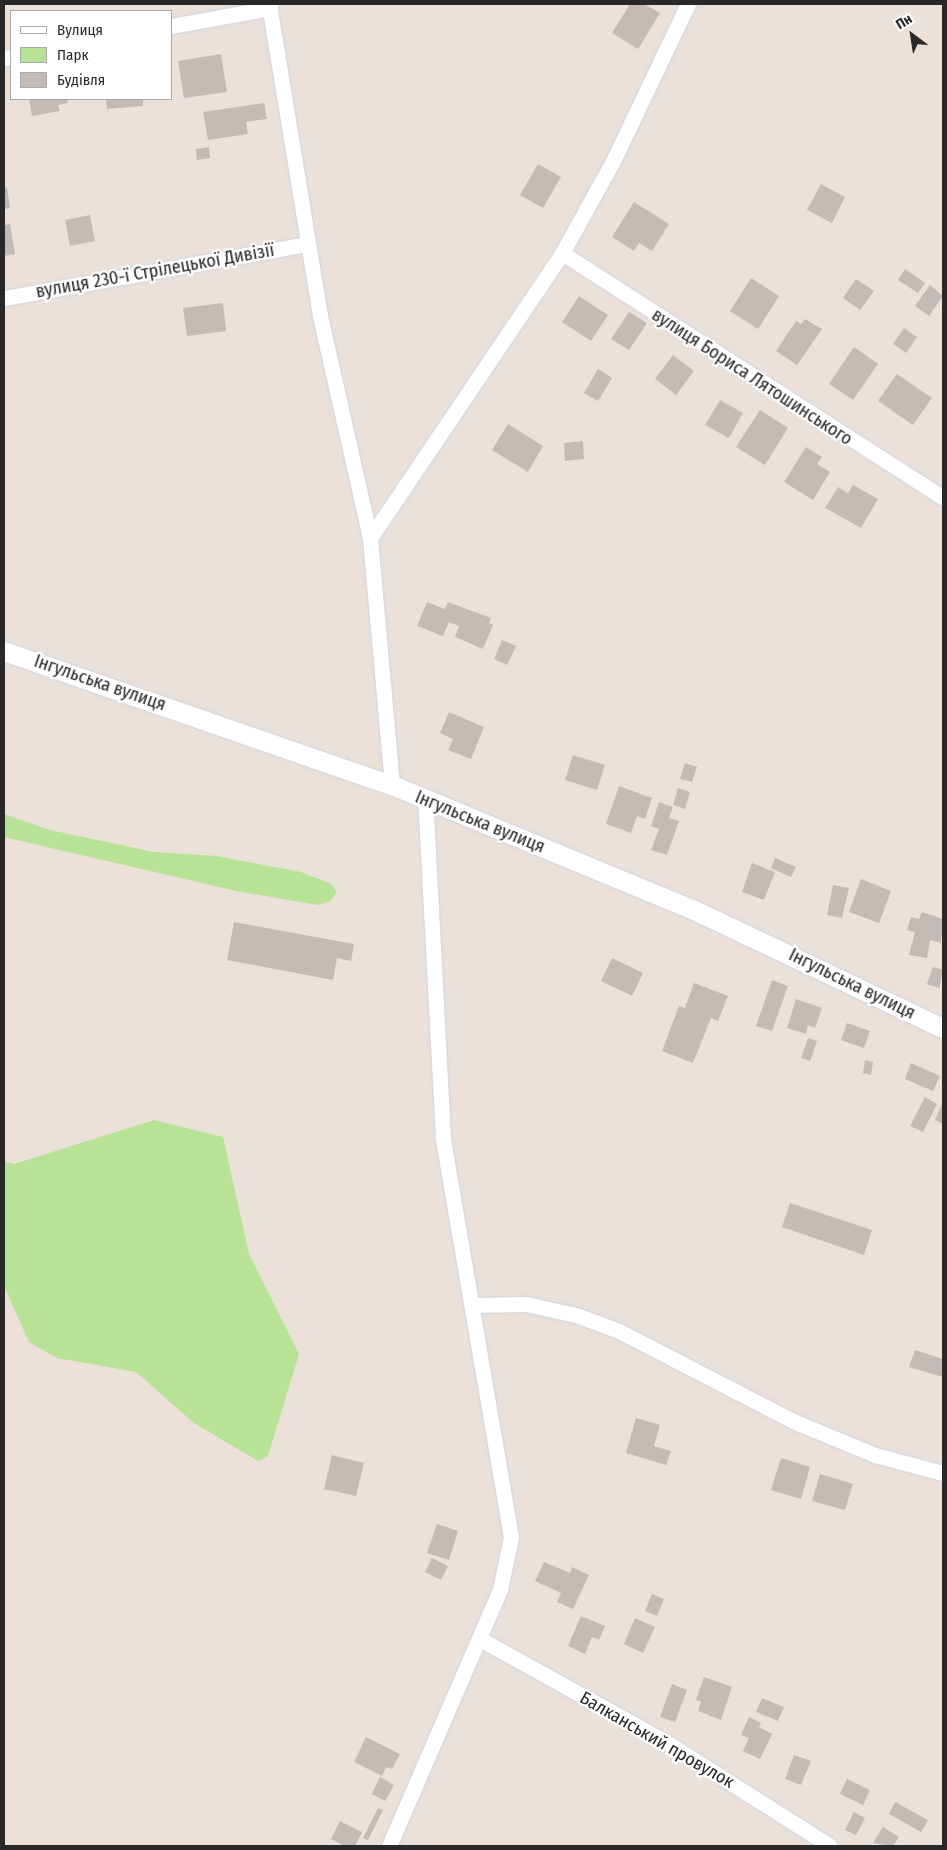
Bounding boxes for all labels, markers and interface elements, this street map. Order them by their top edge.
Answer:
legend [10,10,172,100]
north arrow [887,10,937,60]
text: Пн [893,10,915,33]
text: Вулиця [57,21,103,39]
text: Парк [57,46,88,64]
text: Будівля [57,71,105,89]
street label: вулиця 230-ї Стрілецької Дивізії [34,239,276,303]
street label: вулиця Бориса Лятошинського [648,304,856,450]
street label: Інгульська вулиця [31,650,169,716]
street label: Інгульська вулиця [412,786,548,858]
street label: Інгульська вулиця [785,944,919,1024]
street label: Балканський провулок [576,1687,738,1793]

